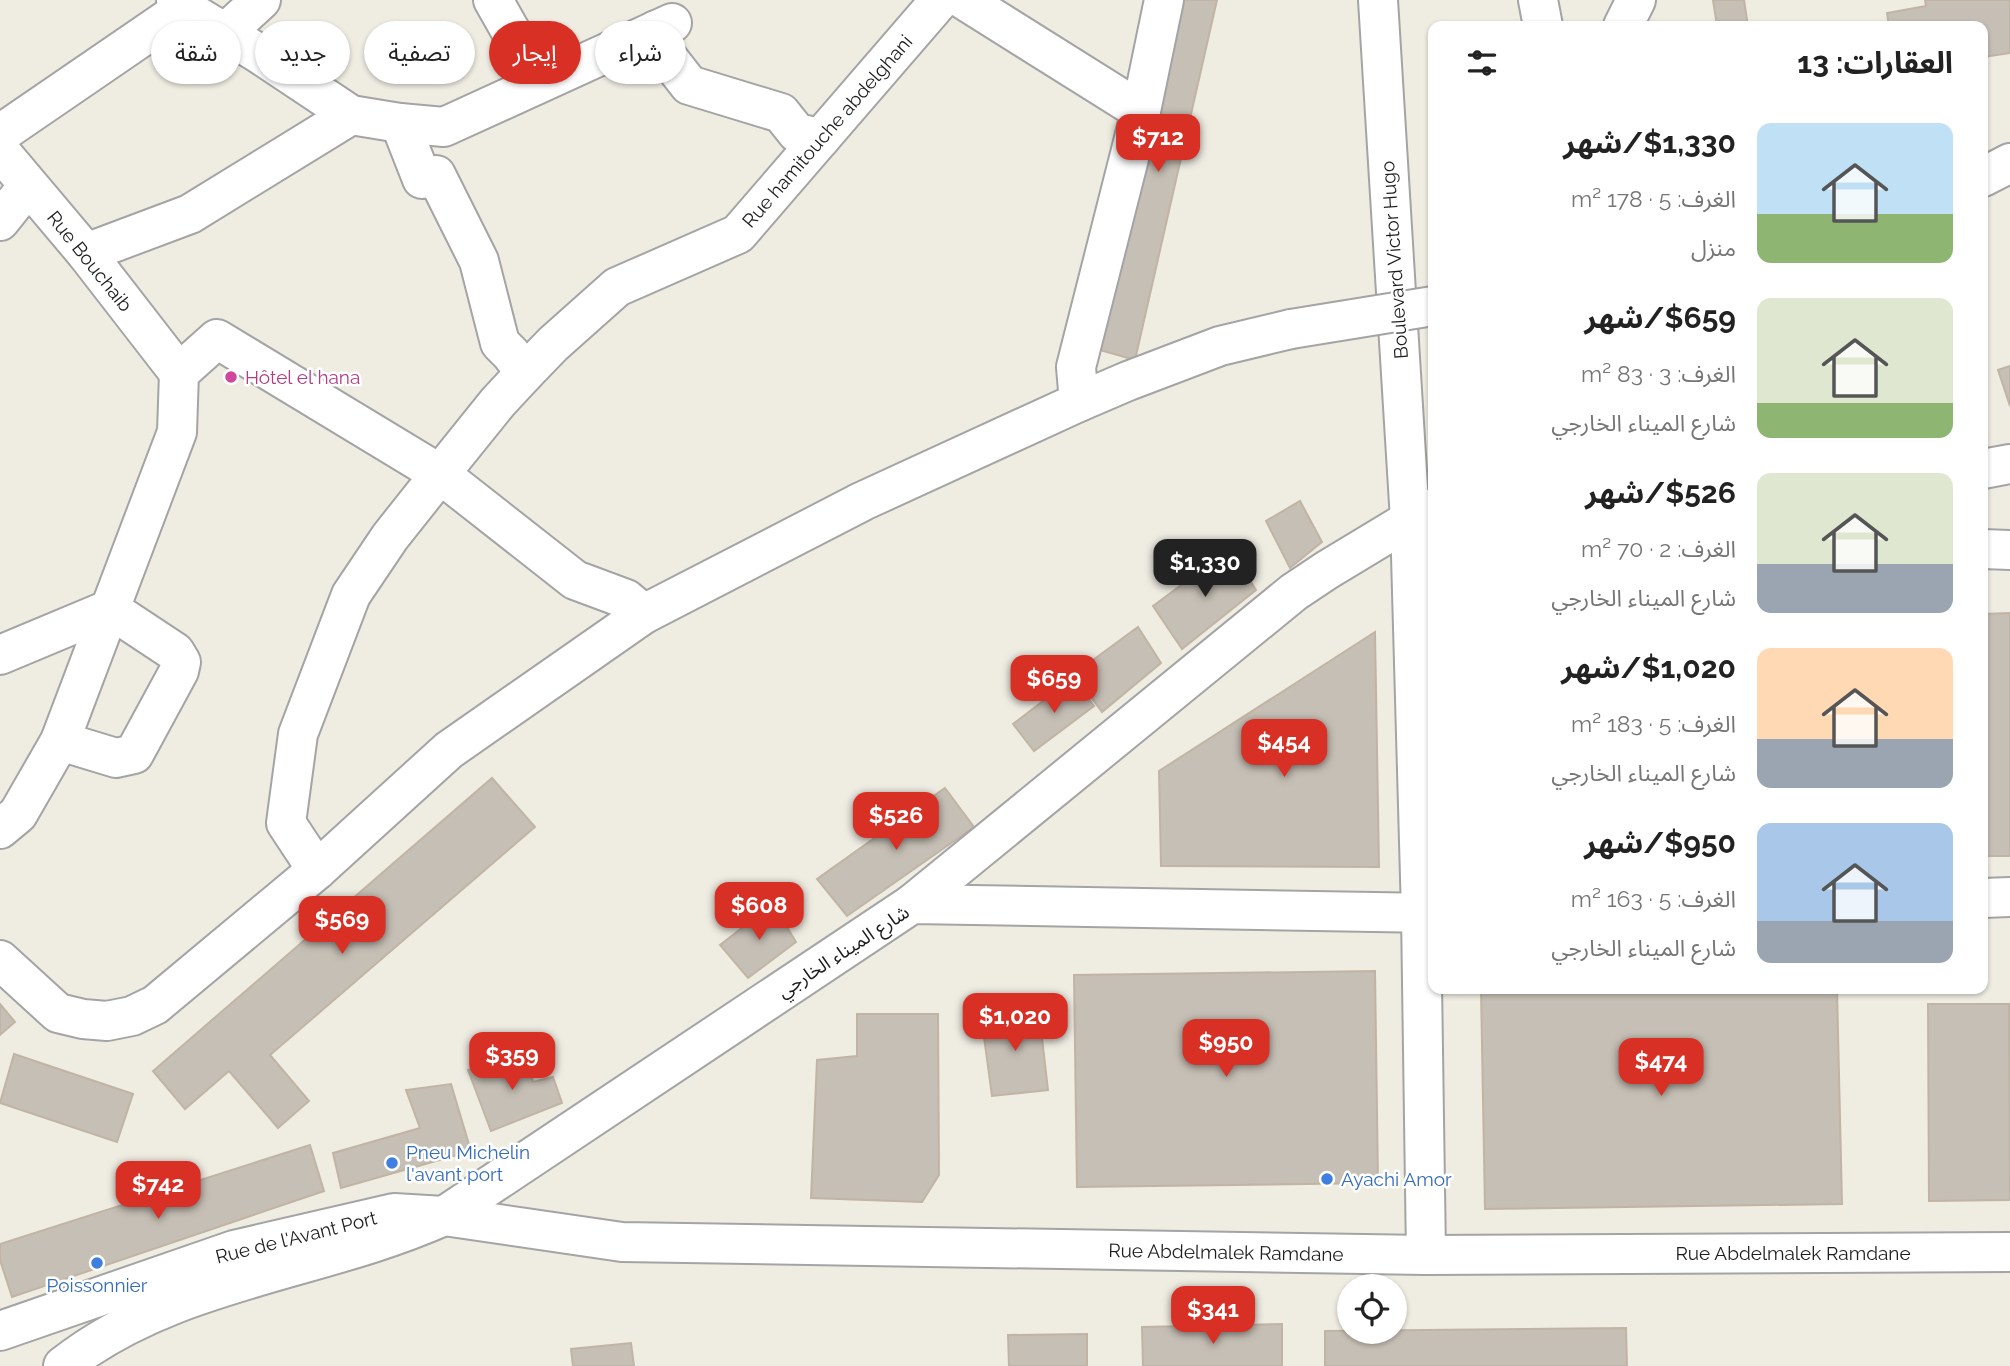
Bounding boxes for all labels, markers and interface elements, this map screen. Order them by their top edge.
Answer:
chip: شقة [151,21,241,84]
chip: جديد [255,21,350,84]
chip: تصفية [364,21,475,84]
chip: إيجار [489,21,581,84]
chip: شراء [595,21,686,84]
street label: Rue hamitouche abdelghani [738,30,916,232]
icon: filters [1463,44,1501,82]
text: العقارات: 13 [1797,45,1953,80]
pin: $712 [1117,114,1199,174]
text: $712 [1132,123,1184,150]
text: $1,330/شهر [1563,125,1736,160]
icon: home [1813,151,1897,235]
street label: Boulevard Victor Hugo [1376,160,1412,360]
text: الغرف: 5 · 178 m² [1571,185,1736,212]
street label: Rue Bouchaib [43,206,137,316]
text: منزل [1691,234,1736,261]
text: $659/شهر [1584,300,1736,335]
icon: home [1813,326,1897,410]
text: الغرف: 3 · 83 m² [1581,360,1736,387]
place label: Hôtel el hana [245,366,360,388]
marker: Hôtel el hana [223,369,239,385]
text: شارع الميناء الخارجي [1551,409,1736,436]
text: $526/شهر [1585,475,1736,510]
icon: home [1813,501,1897,585]
text: الغرف: 2 · 70 m² [1581,535,1736,562]
pin: $1,330 [1148,540,1262,599]
text: $1,330 [1169,548,1241,575]
text: شارع الميناء الخارجي [1551,584,1736,611]
text: $1,020/شهر [1561,650,1736,685]
pin: $659 [1013,656,1095,715]
text: $659 [1027,664,1081,691]
icon: home [1813,676,1897,760]
text: الغرف: 5 · 183 m² [1571,710,1736,737]
pin: $454 [1243,720,1325,779]
text: $454 [1257,728,1311,755]
text: شارع الميناء الخارجي [1551,759,1736,786]
pin: $526 [855,792,937,852]
text: $526 [869,801,923,828]
text: $950/شهر [1584,825,1736,860]
icon: home [1813,851,1897,935]
pin: $608 [718,883,800,942]
text: الغرف: 5 · 163 m² [1571,885,1736,912]
text: $608 [731,891,787,918]
pin: $569 [301,897,383,956]
street label: شارع الميناء الخارجي [773,900,915,1005]
text: $569 [315,905,369,932]
text: شارع الميناء الخارجي [1551,934,1736,961]
pin: $1,020 [958,993,1072,1053]
text: $1,020 [979,1002,1051,1029]
pin: $950 [1185,1020,1267,1079]
text: $950 [1199,1028,1254,1055]
pin: $359 [471,1032,553,1092]
pin: $474 [1620,1038,1702,1098]
text: $359 [485,1041,539,1068]
text: $474 [1635,1047,1687,1074]
place label: Pneu Michelin l'avant port [406,1141,530,1185]
marker: Pneu Michelin l'avant port [384,1155,400,1171]
pin: $742 [117,1162,199,1221]
place label: Ayachi Amor [1341,1168,1452,1190]
text: $742 [132,1170,184,1197]
marker: Ayachi Amor [1319,1171,1335,1187]
street label: Rue de l'Avant Port [213,1206,380,1268]
street label: Rue Abdelmalek Ramdane [1108,1239,1344,1265]
street label: Rue Abdelmalek Ramdane [1675,1242,1911,1264]
marker: Poissonnier [89,1255,105,1271]
place label: Poissonnier [47,1274,148,1296]
map controls [1337,1274,1407,1344]
button: locate [1337,1274,1407,1344]
pin: $341 [1172,1286,1254,1346]
text: $341 [1187,1295,1239,1322]

